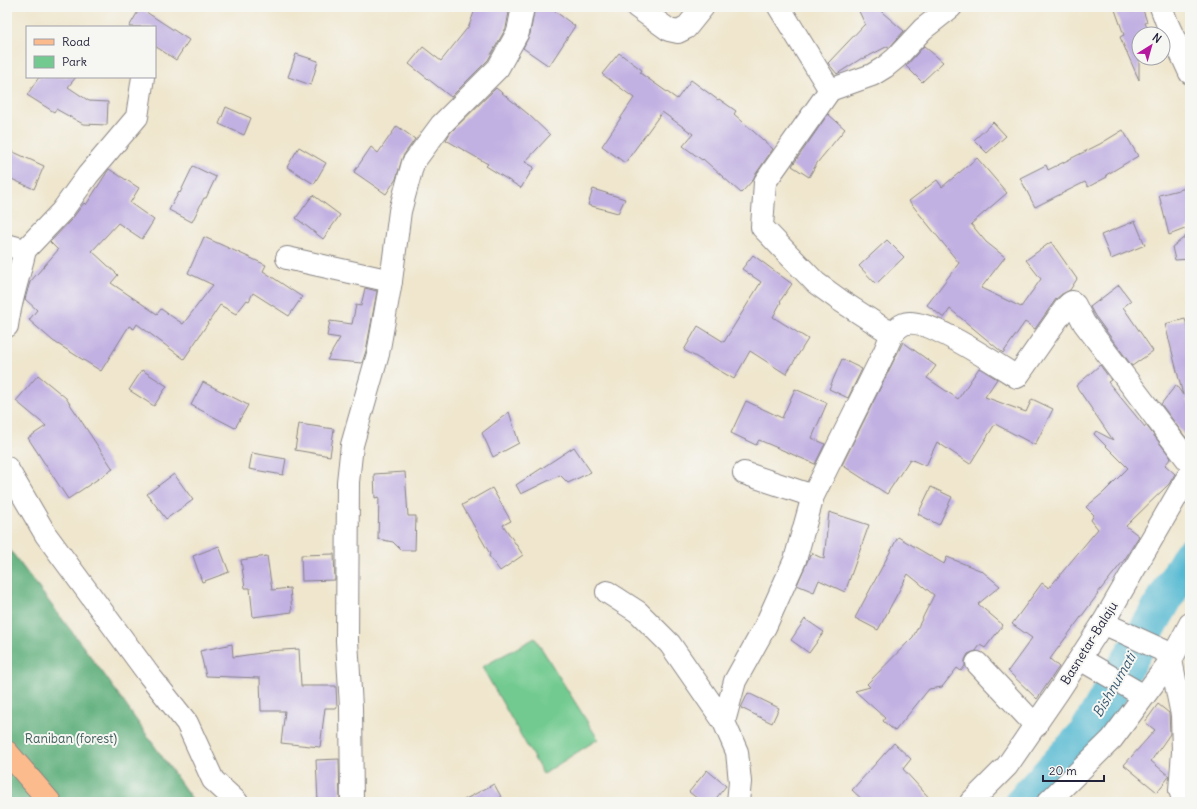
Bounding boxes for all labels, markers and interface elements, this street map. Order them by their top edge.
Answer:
legend [26,26,156,78]
north arrow [1131,26,1171,66]
text: N [1150,30,1164,46]
text: Road [62,34,90,49]
text: Park [62,54,87,69]
street label: Basnetar-Balaju [1057,598,1122,688]
water label: Bishnumati [1088,648,1140,720]
park label: Raniban (forest) [25,730,117,747]
scale bar [1043,757,1104,783]
text: 20 m [1049,763,1077,778]

